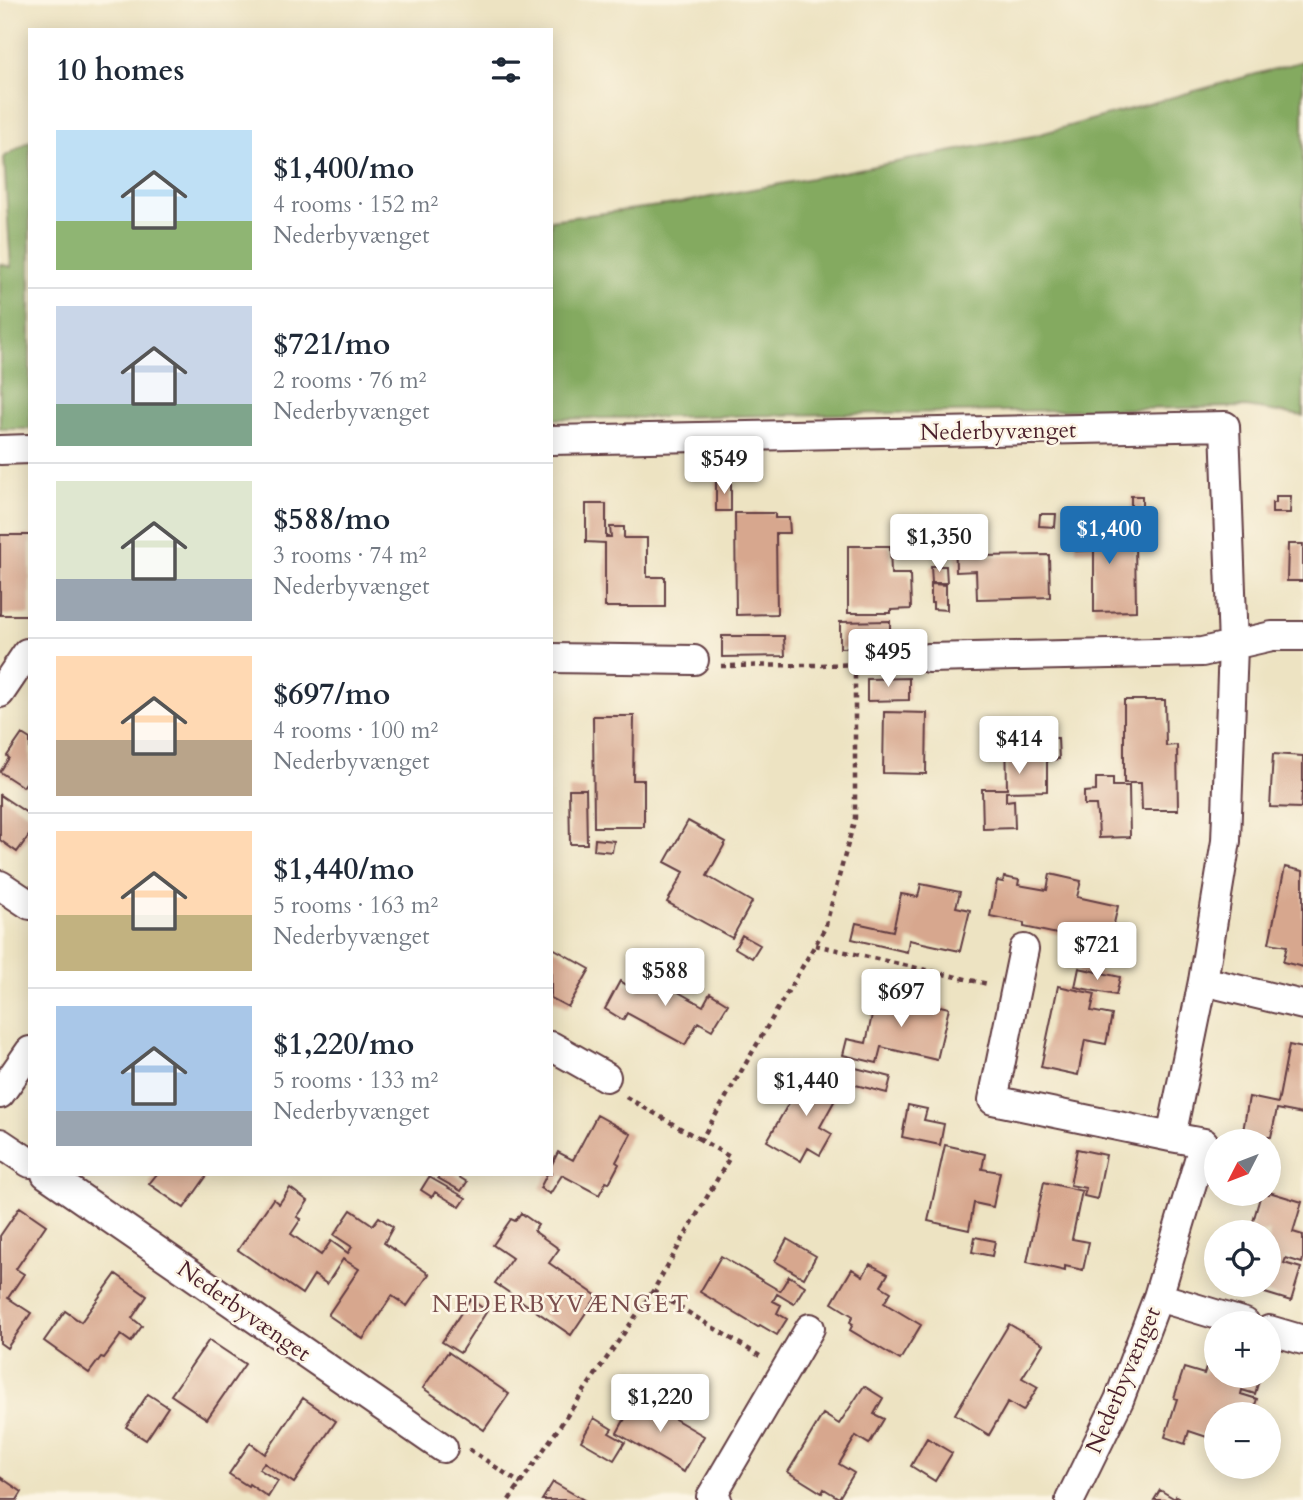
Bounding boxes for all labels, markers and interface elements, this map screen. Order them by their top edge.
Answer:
text: 10 homes [56,50,185,91]
icon: filters [487,51,525,89]
text: $1,400/mo [273,148,414,189]
icon: home [112,158,196,242]
text: 4 rooms · 152 m² [273,189,438,220]
text: Nederbyvænget [273,220,429,251]
text: $721/mo [273,324,390,365]
icon: home [112,334,196,418]
text: 2 rooms · 76 m² [273,365,426,396]
text: Nederbyvænget [273,396,429,427]
street label: Nederbyvænget [920,414,1076,448]
pin: $549 [683,436,765,496]
text: $549 [700,443,748,474]
text: $588/mo [273,499,390,540]
pin: $1,400 [1052,506,1166,566]
icon: home [112,509,196,593]
text: $1,400 [1076,513,1142,544]
pin: $1,350 [882,514,996,574]
text: $1,350 [906,521,972,552]
text: 3 rooms · 74 m² [273,540,426,571]
text: Nederbyvænget [273,571,429,602]
pin: $495 [847,630,929,689]
text: $495 [864,636,912,667]
text: $697/mo [273,674,390,715]
icon: home [112,684,196,768]
text: 4 rooms · 100 m² [273,715,438,746]
pin: $414 [978,716,1060,776]
text: $414 [995,723,1043,754]
text: Nederbyvænget [273,746,429,777]
text: $1,440/mo [273,849,414,890]
icon: home [112,859,196,943]
text: 5 rooms · 163 m² [273,890,438,921]
text: Nederbyvænget [273,921,429,952]
pin: $721 [1056,922,1138,982]
text: $721 [1073,929,1121,960]
pin: $588 [624,948,706,1008]
text: $588 [641,955,689,986]
pin: $697 [860,970,942,1029]
text: $697 [877,976,925,1007]
text: $1,220/mo [273,1024,414,1065]
icon: home [112,1034,196,1118]
pin: $1,440 [749,1058,863,1118]
text: 5 rooms · 133 m² [273,1065,438,1096]
text: $1,440 [773,1065,839,1096]
text: Nederbyvænget [273,1096,429,1127]
north arrow [1204,1129,1281,1206]
map controls [1204,1129,1281,1479]
button: locate [1204,1220,1281,1297]
street label: Nederbyvænget [171,1253,317,1369]
district label: NEDERBYVÆNGET [432,1288,690,1321]
street label: Nederbyvænget [1078,1302,1168,1458]
button: + [1204,1311,1281,1388]
pin: $1,220 [603,1374,717,1434]
text: $1,220 [627,1381,693,1412]
button: − [1204,1402,1281,1479]

